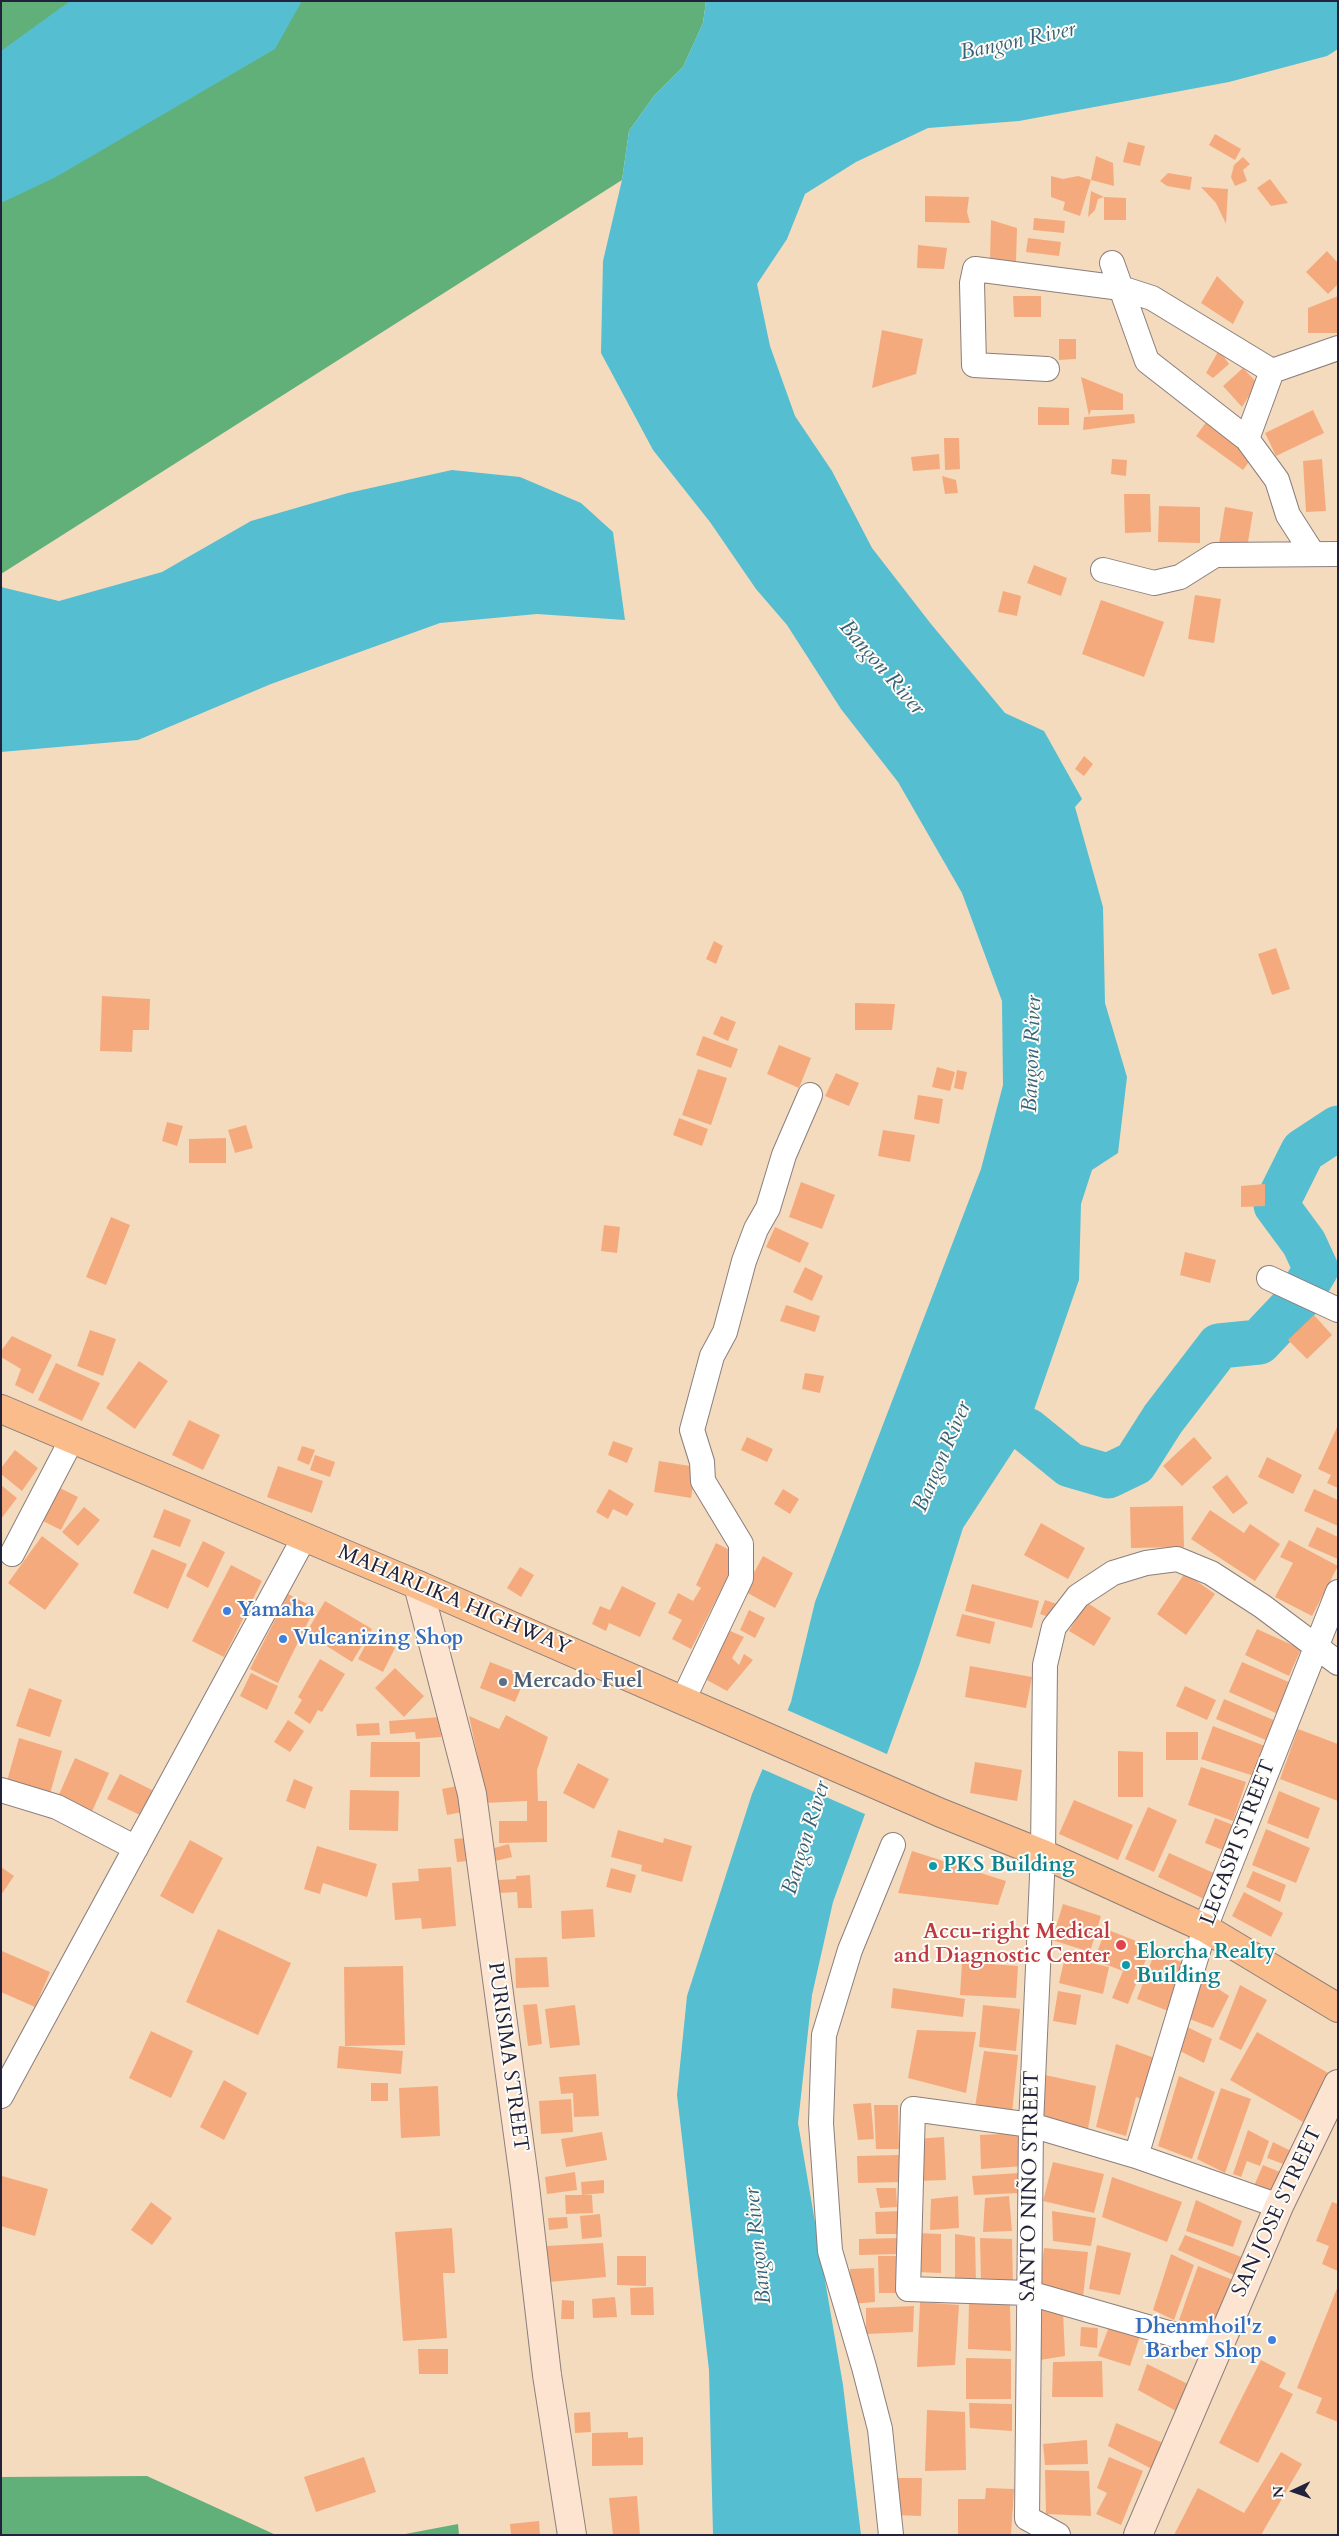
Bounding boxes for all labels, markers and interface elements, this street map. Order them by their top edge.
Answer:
water label: Bangon River [958,17,1078,67]
water label: Bangon River [833,615,929,721]
water label: Bangon River [1018,995,1048,1113]
water label: Bangon River [908,1398,978,1516]
street label: MAHARLIKA HIGHWAY [334,1540,574,1662]
place label: Yamaha [237,1598,315,1624]
marker: Yamaha [221,1605,233,1617]
place label: Vulcanizing Shop [293,1626,464,1652]
marker: Vulcanizing Shop [277,1633,289,1645]
place label: Mercado Fuel [513,1669,643,1695]
marker: Mercado Fuel [497,1676,509,1688]
street label: LEGASPI STREET [1196,1757,1282,1929]
water label: Bangon River [777,1778,837,1898]
place label: PKS Building [943,1853,1075,1879]
marker: PKS Building [927,1860,939,1872]
place label: Accu-right Medical and Diagnostic Center [894,1920,1110,1970]
marker: Accu-right Medical and Diagnostic Center [1114,1938,1128,1952]
place label: Elorcha Realty Building [1136,1940,1276,1990]
marker: Elorcha Realty Building [1120,1959,1132,1971]
street label: PURISIMA STREET [481,1961,533,2153]
street label: SANTO NIÑO STREET [1016,2070,1046,2302]
street label: SAN JOSE STREET [1227,2123,1329,2301]
water label: Bangon River [740,2186,778,2306]
place label: Dhenmhoil'z Barber Shop [1135,2315,1262,2365]
marker: Dhenmhoil'z Barber Shop [1266,2334,1278,2346]
north arrow [1269,2466,1319,2516]
text: N [1269,2485,1288,2498]

